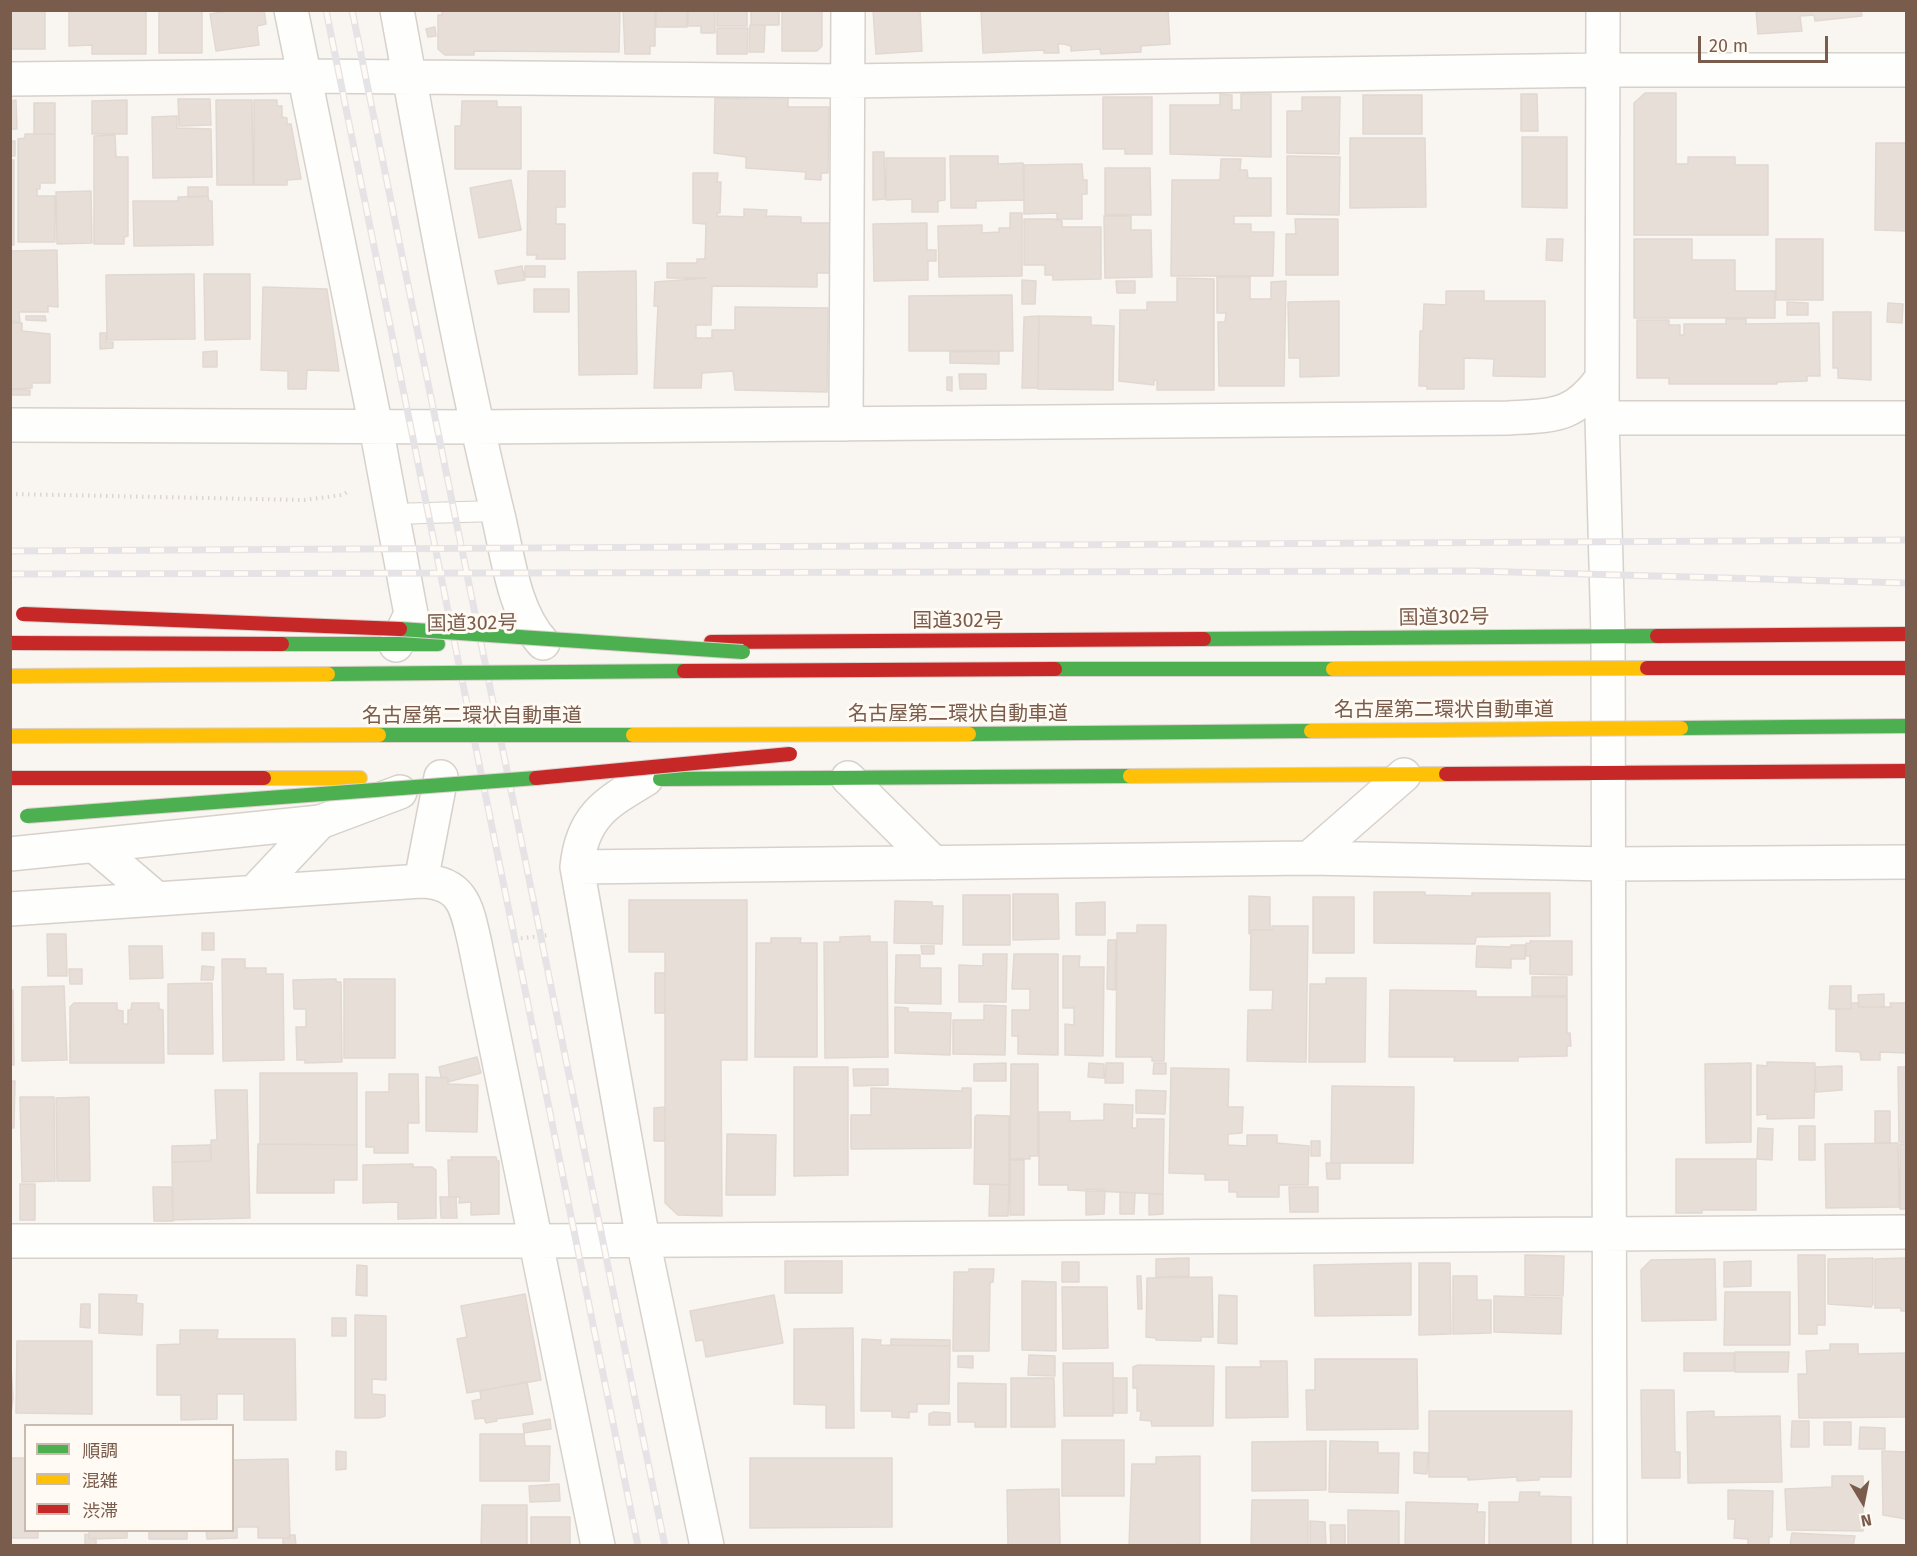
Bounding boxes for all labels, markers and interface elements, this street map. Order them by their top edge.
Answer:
scale bar [1701,24,1832,62]
text: 20 m [1709,35,1748,57]
street label: 国道302号 [1398,605,1490,631]
street label: 国道302号 [913,609,1003,633]
street label: 国道302号 [426,611,518,637]
street label: 名古屋第二環状自動車道 [1334,698,1554,722]
street label: 名古屋第二環状自動車道 [848,702,1068,726]
street label: 名古屋第二環状自動車道 [362,704,582,728]
legend [24,1424,234,1532]
text: 順調 [82,1440,118,1462]
text: 混雑 [82,1470,118,1492]
north arrow [1833,1472,1893,1532]
text: 渋滞 [82,1500,118,1522]
text: N [1859,1510,1873,1530]

